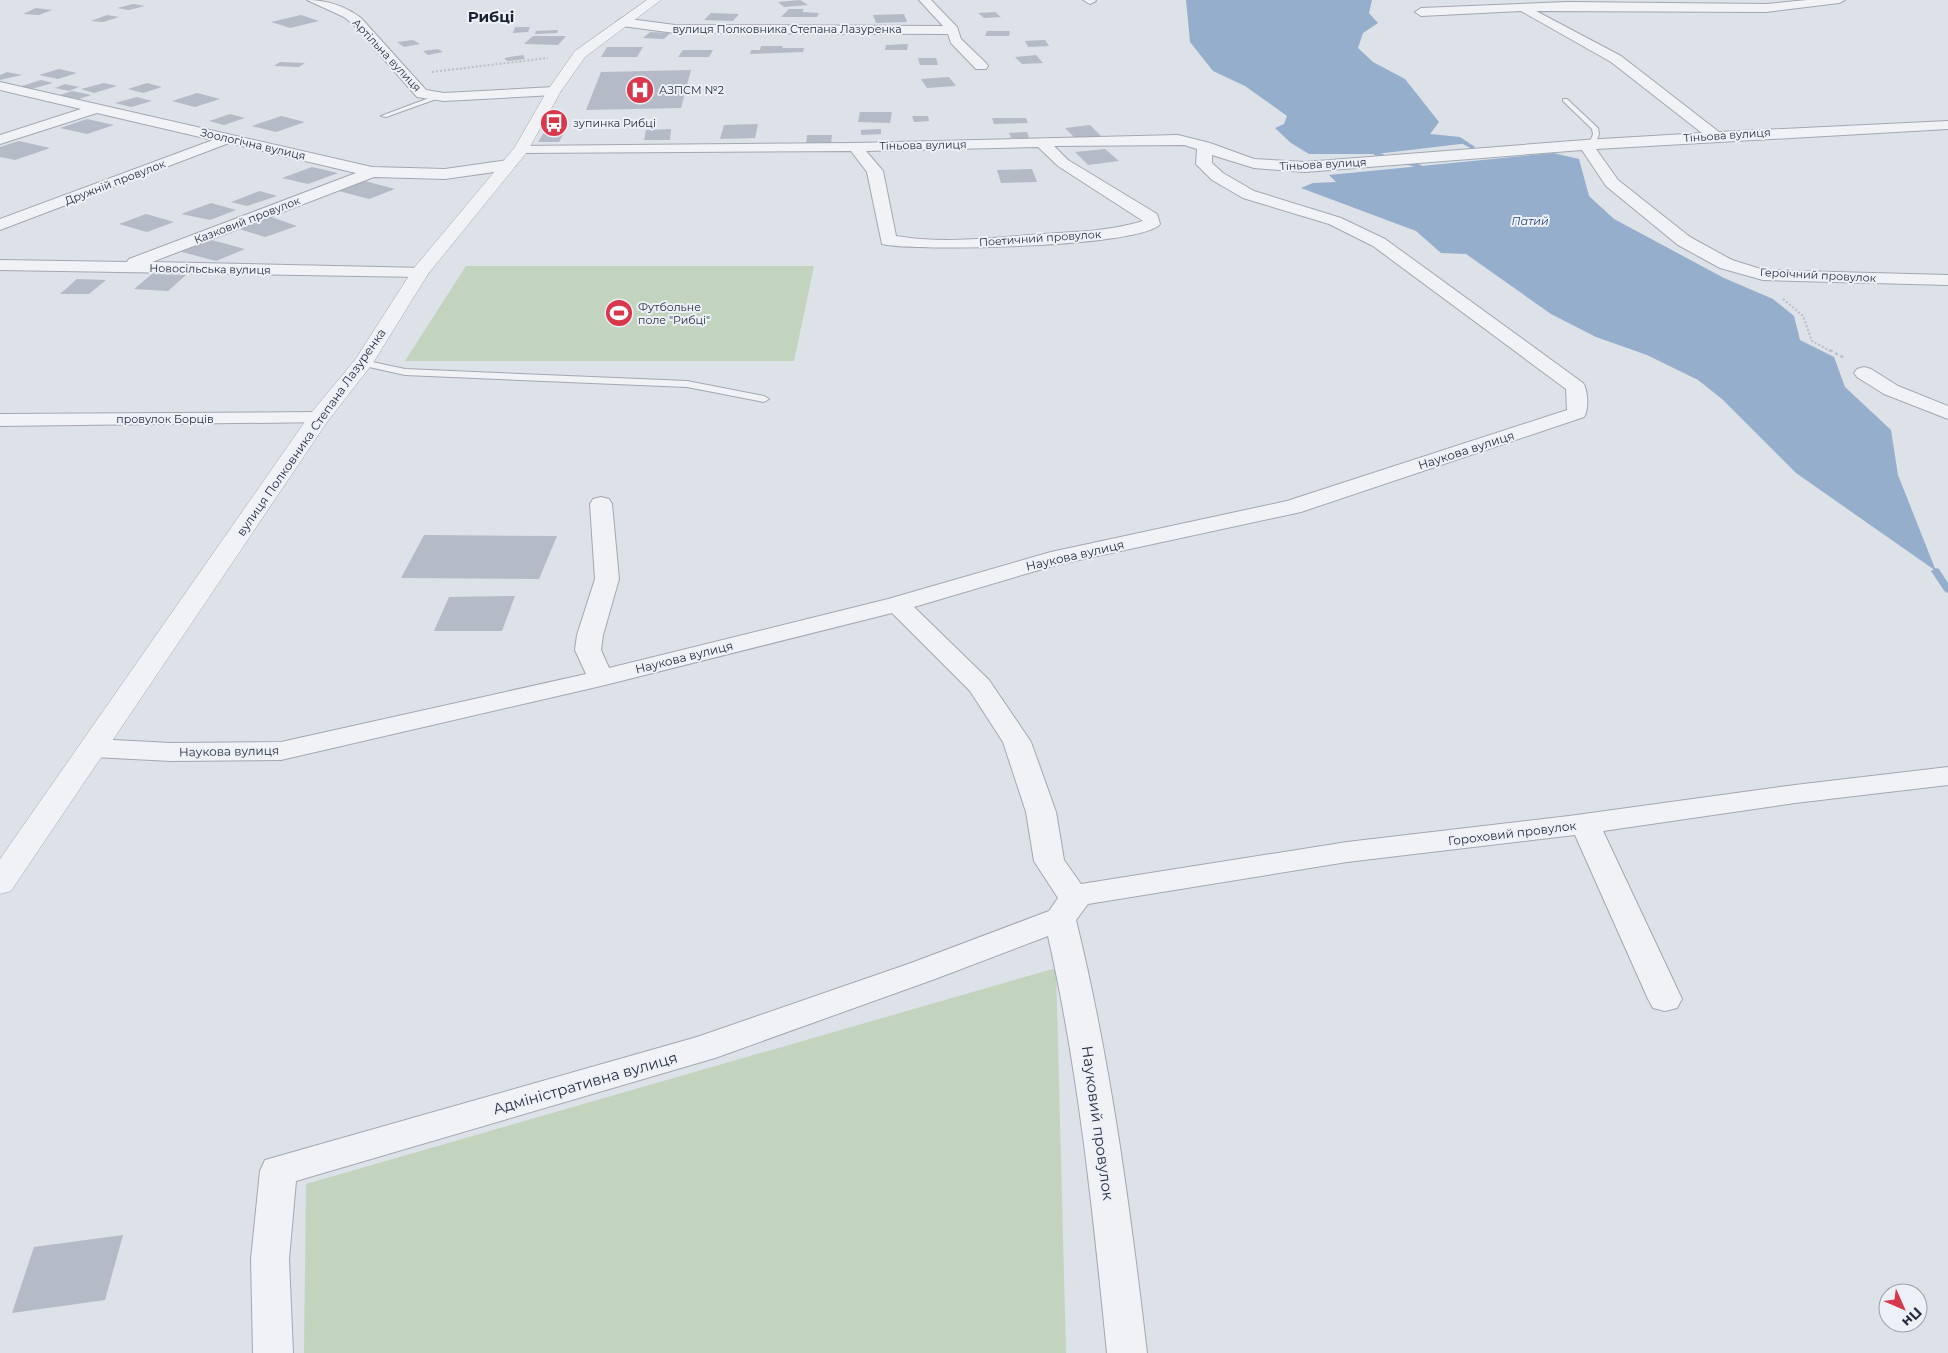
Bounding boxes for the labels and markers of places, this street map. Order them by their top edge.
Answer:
hospital icon: АЗПСМ №2 [625,75,655,105]
place label: АЗПСМ №2 [659,83,724,97]
bus stop icon: зупинка Рибці [539,108,569,138]
place label: зупинка Рибці [573,116,656,130]
sports icon: Футбольне поле "Рибці" [604,298,634,328]
place label: Футбольне поле "Рибці" [638,300,710,327]

